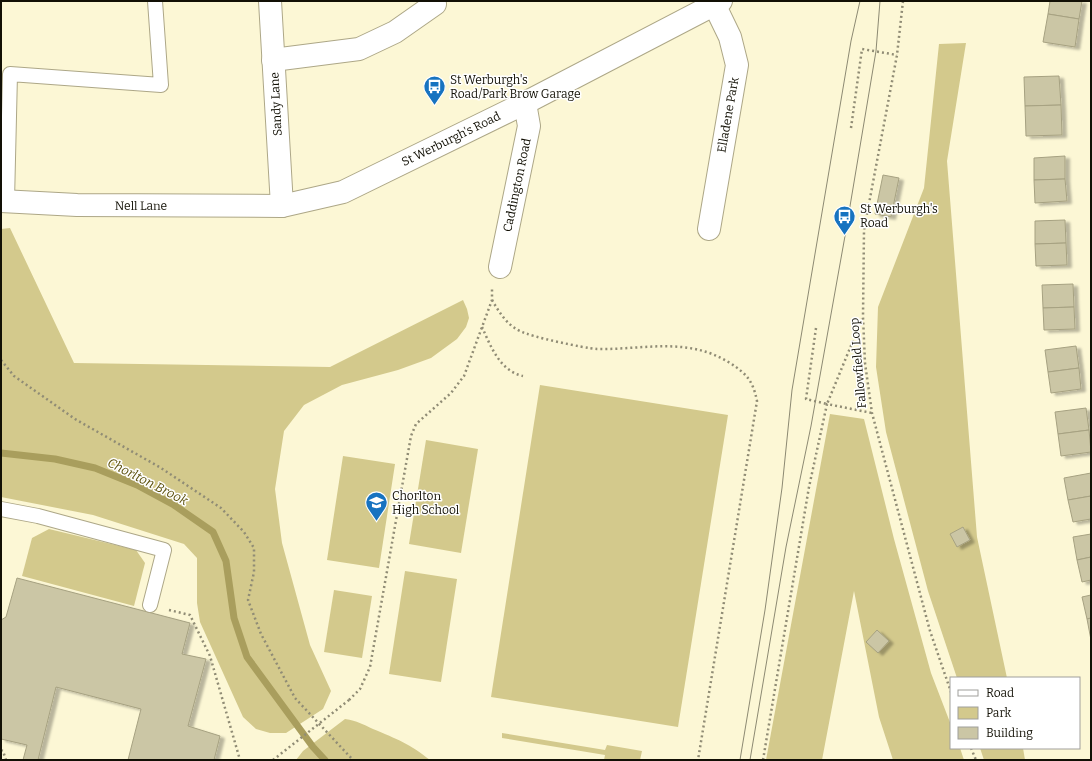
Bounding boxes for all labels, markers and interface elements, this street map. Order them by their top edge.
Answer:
street label: Sandy Lane [267,72,285,136]
place label: St Werburgh's Road/Park Brow Garage [450,73,581,101]
bus stop icon: St Werburgh's Road/Park Brow Garage [422,74,448,107]
street label: Elladene Park [714,76,742,154]
street label: St Werburgh's Road [399,109,503,169]
street label: Caddington Road [500,137,534,233]
street label: Nell Lane [115,199,167,213]
place label: St Werburgh's Road [860,202,938,230]
bus stop icon: St Werburgh's Road [832,203,858,236]
street label: Fallowfield Loop [847,317,869,409]
water label: Chorlton Brook [105,455,191,509]
place label: Chorlton High School [392,489,460,517]
school or university icon: Chorlton High School [363,490,389,523]
legend [950,677,1080,749]
text: Road [986,686,1014,700]
text: Park [986,706,1012,720]
text: Building [986,726,1033,740]

